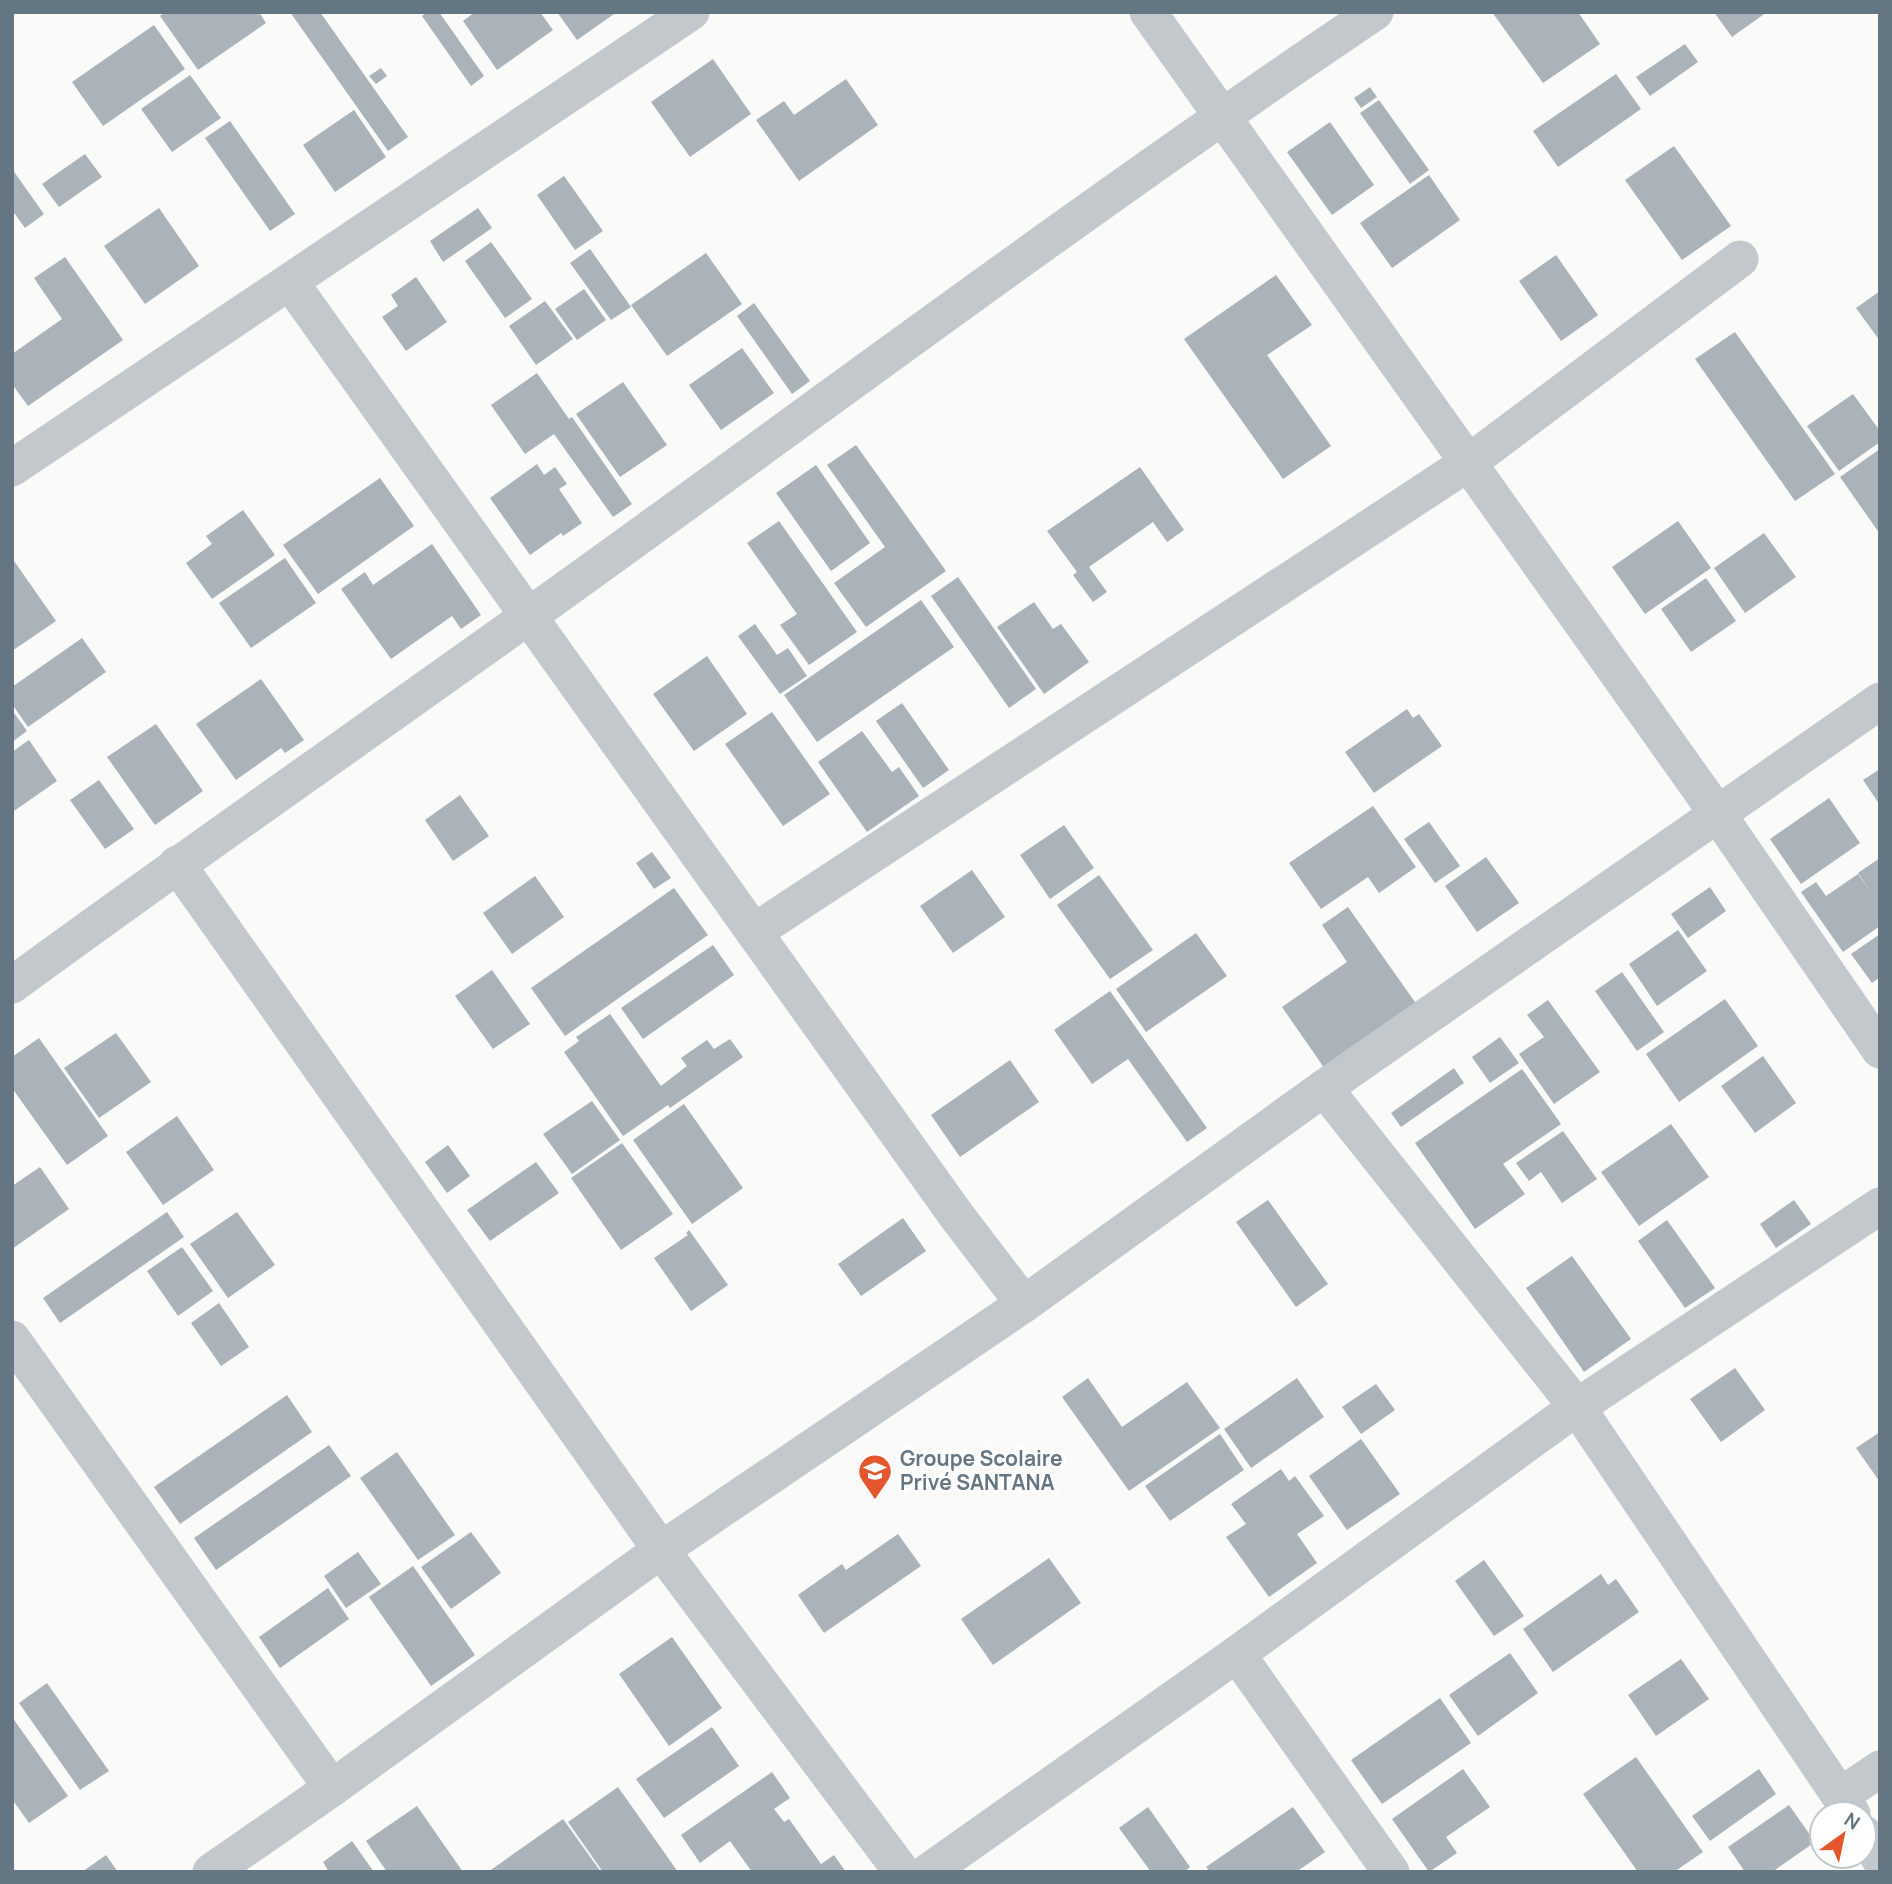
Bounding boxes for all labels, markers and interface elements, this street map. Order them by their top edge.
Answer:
place label: Groupe Scolaire Privé SANTANA [900,1444,1063,1496]
school or university icon: Groupe Scolaire Privé SANTANA [856,1452,894,1501]
north arrow [1808,1800,1878,1870]
text: N [1839,1806,1865,1835]

